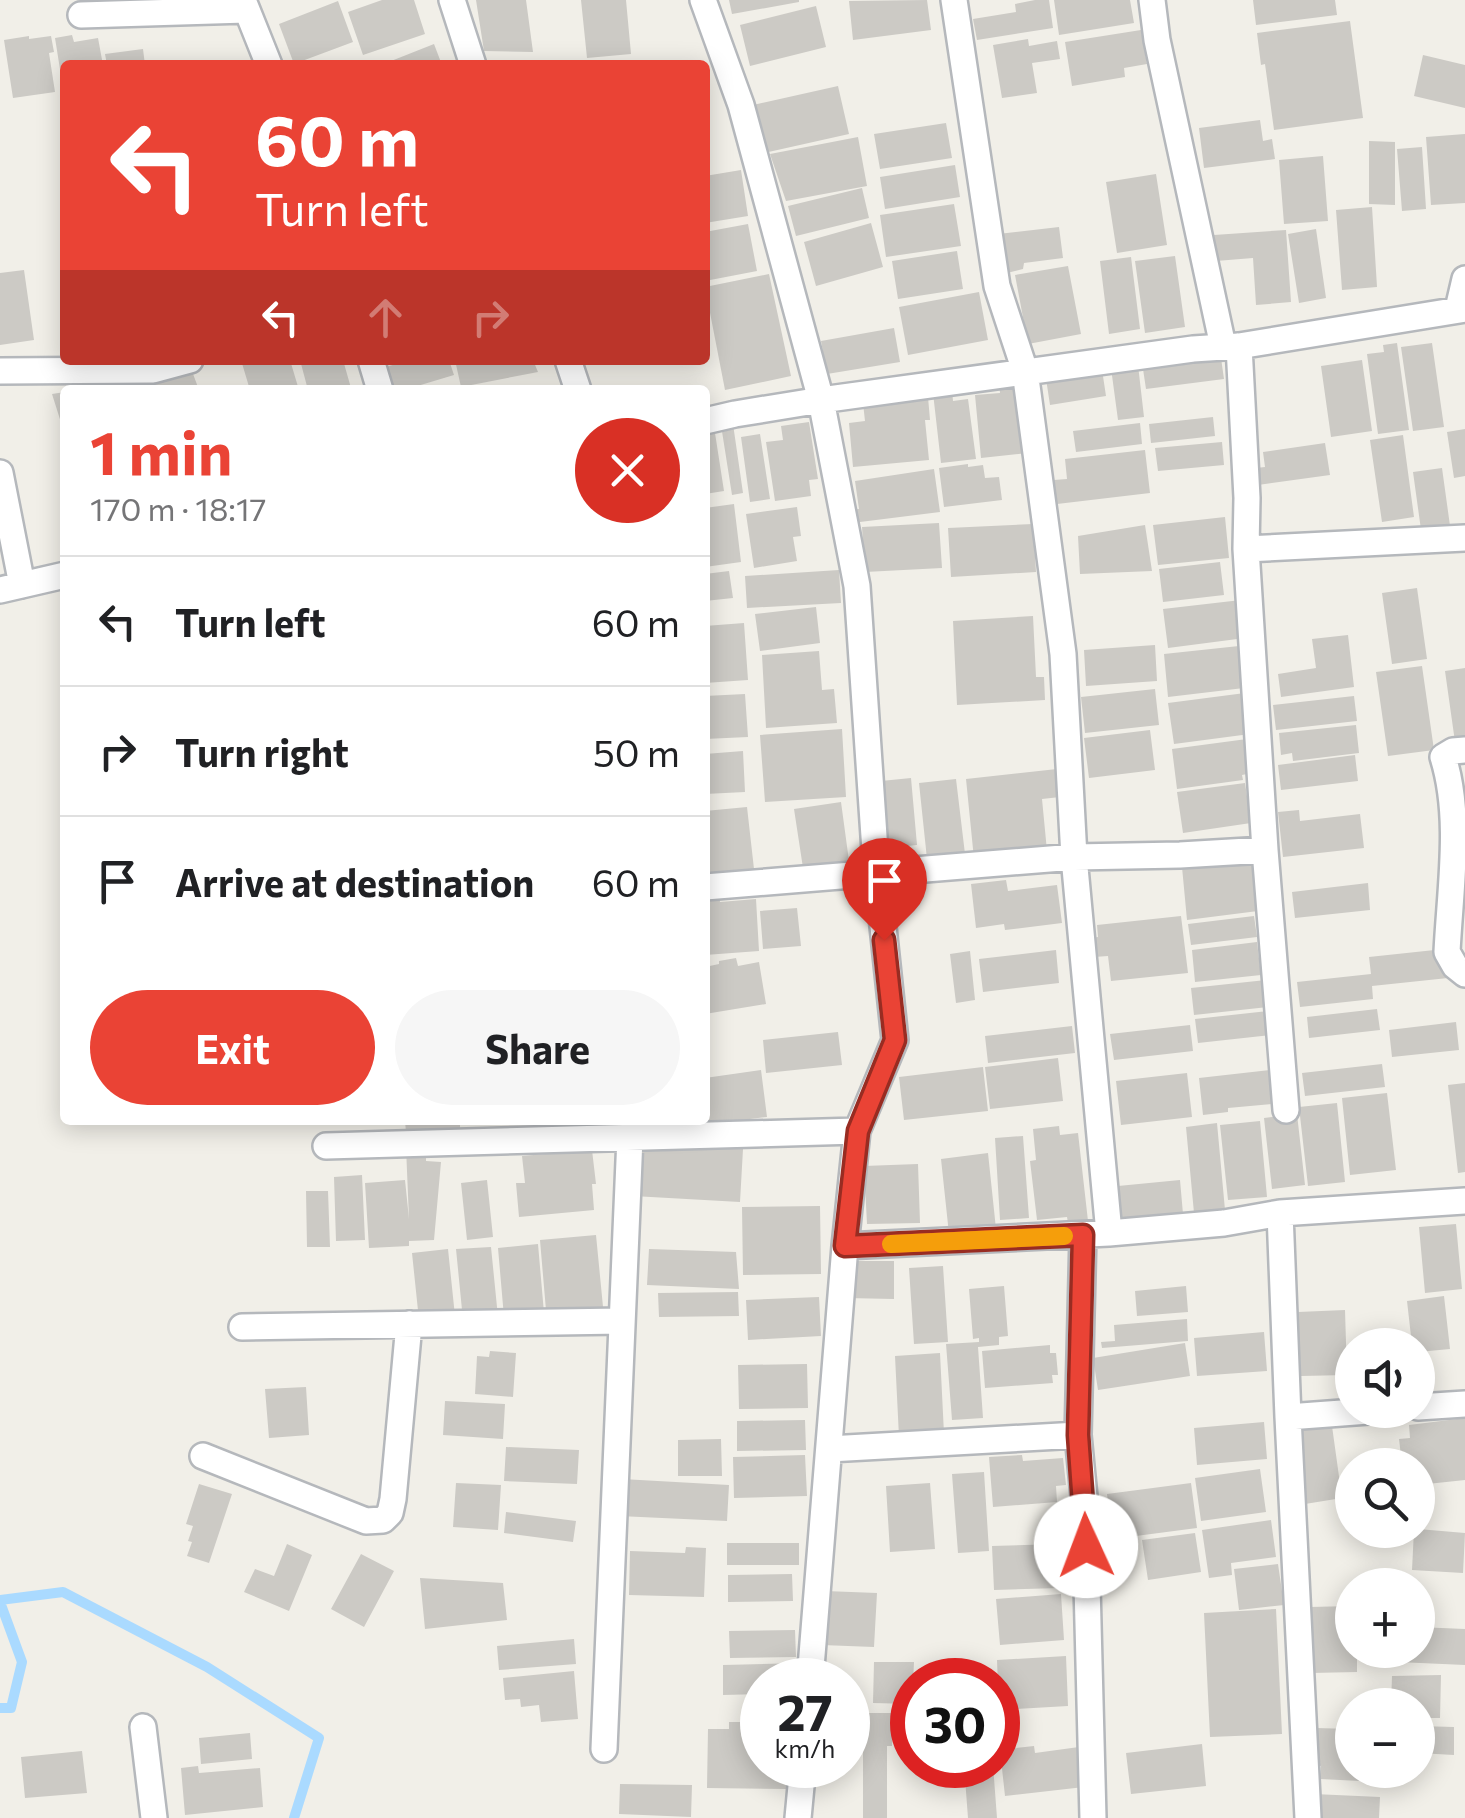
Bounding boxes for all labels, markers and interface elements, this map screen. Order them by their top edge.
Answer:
text: 60 m [255,95,419,180]
icon: left [90,100,220,230]
text: Turn left [255,180,429,235]
icon: left [253,290,308,345]
icon: ahead [358,290,413,345]
icon: right [463,290,518,345]
text: 1 min [90,414,232,487]
button: close [575,418,680,523]
text: 170 m · 18:17 [90,488,266,528]
icon: left [90,594,145,649]
text: Turn left [175,598,326,645]
text: 60 m [592,598,680,645]
icon: right [90,724,145,779]
text: Turn right [175,728,349,775]
text: 50 m [593,728,680,775]
pin [842,838,927,941]
icon: arrive [857,853,912,908]
icon: arrive [90,854,145,909]
text: Arrive at destination [175,858,534,905]
text: 60 m [592,858,680,905]
button: Exit [90,990,375,1105]
button: Share [395,990,680,1105]
map controls [1335,1328,1435,1788]
button: sound [1335,1328,1435,1428]
button: search [1335,1448,1435,1548]
position arrow [1034,1494,1138,1598]
button: + [1335,1568,1435,1668]
speed limit sign: 30 [890,1658,1020,1788]
text: 27 [777,1680,833,1741]
button: − [1335,1688,1435,1788]
text: km/h [775,1733,835,1763]

